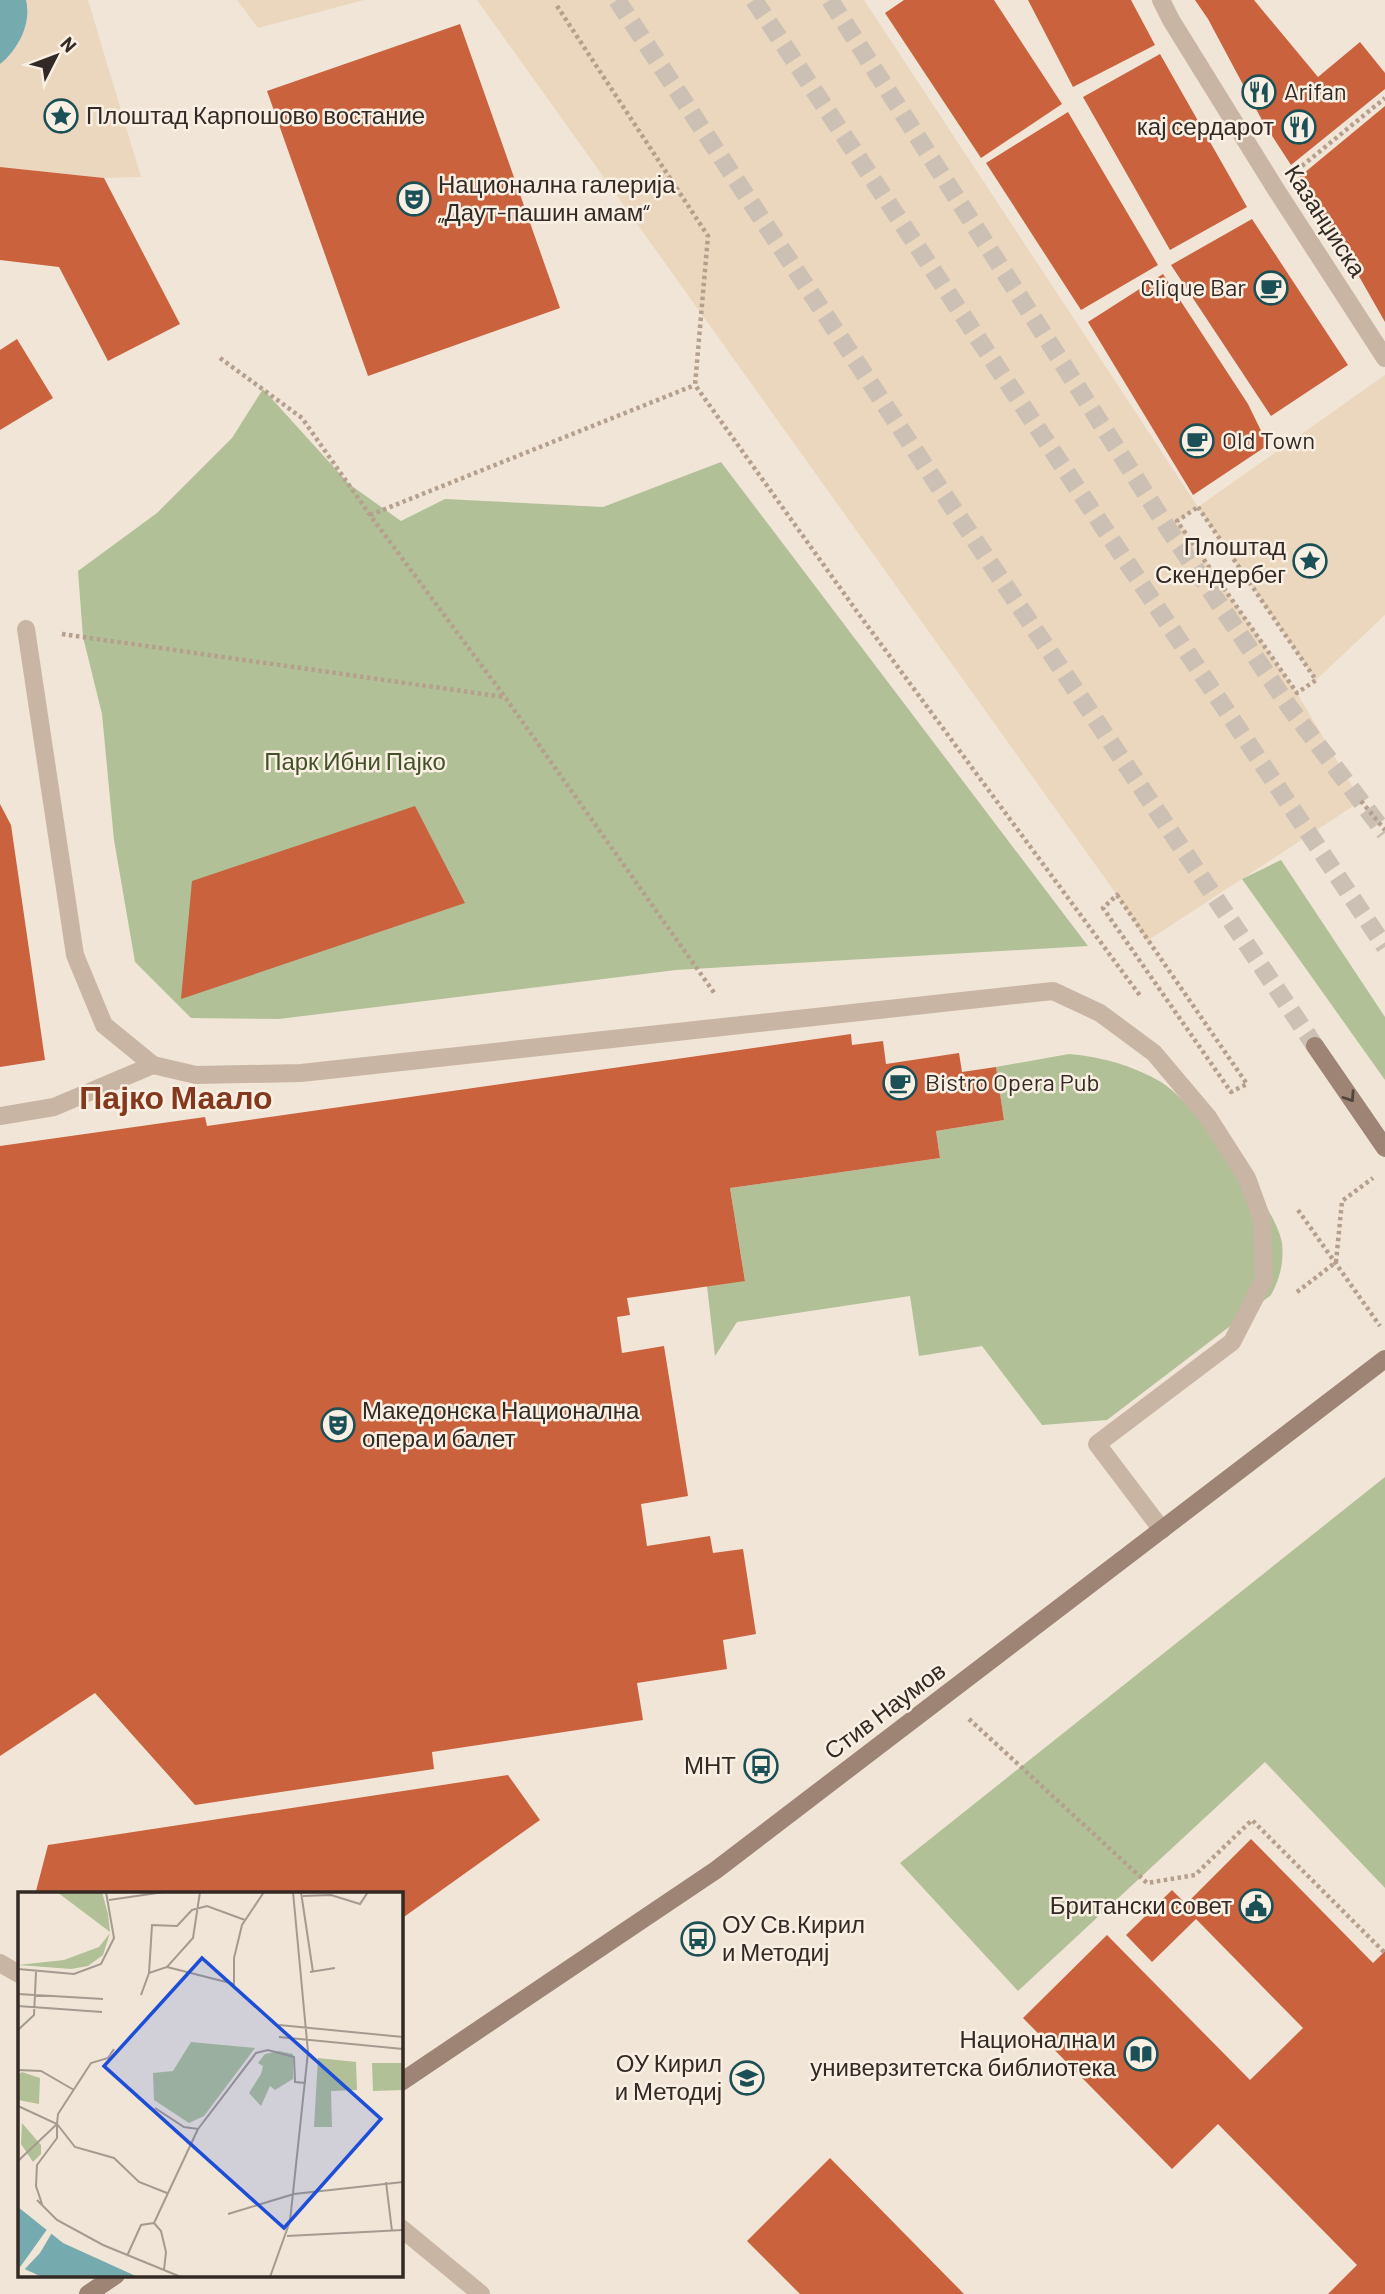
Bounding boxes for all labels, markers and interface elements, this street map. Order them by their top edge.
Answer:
north arrow [21,21,91,91]
text: N [56,32,82,57]
restaurant icon: Arifan [1240,73,1278,111]
place label: Arifan [1284,76,1347,105]
place icon: Плоштад Карпошово востание [42,97,80,135]
place label: Плоштад Карпошово востание [86,100,425,129]
restaurant icon: кај сердарот [1280,108,1318,146]
place label: кај сердарот [1137,111,1274,140]
street label: Казанџиска [1279,159,1374,282]
place label: Национална галерија „Даут-пашин амам“ [438,169,676,226]
theatre icon: Национална галерија „Даут-пашин амам“ [395,180,433,218]
cafe icon: Clique Bar [1252,269,1290,307]
place label: Clique Bar [1140,272,1246,301]
cafe icon: Old Town [1178,422,1216,460]
place label: Old Town [1222,425,1315,454]
place label: Плоштад Скендербег [1155,531,1286,588]
place icon: Плоштад Скендербег [1291,542,1329,580]
park label: Парк Ибни Пајко [264,746,446,775]
cafe icon: Bistro Opera Pub [881,1064,919,1102]
place label: Bistro Opera Pub [925,1067,1100,1096]
district label: Пајко Маало [79,1077,273,1116]
one-way arrow [1342,1089,1354,1102]
place label: Македонска Национална опера и балет [362,1395,640,1452]
theatre icon: Македонска Национална опера и балет [319,1406,357,1444]
street label: Стив Наумов [818,1655,950,1765]
bus stop icon: МНТ [742,1747,780,1785]
place label: МНТ [684,1750,736,1779]
public building icon: Британски совет [1237,1887,1275,1925]
place label: Британски совет [1050,1890,1232,1919]
inset map [18,1892,402,2276]
place label: ОУ Св.Кирил и Методиј [722,1909,865,1966]
bus stop icon: ОУ Св.Кирил и Методиј [679,1920,717,1958]
place label: Национална и универзитетска библиотека [810,2024,1117,2081]
library icon: Национална и универзитетска библиотека [1122,2035,1160,2073]
place label: ОУ Кирил и Методиј [615,2048,722,2105]
school or university icon: ОУ Кирил и Методиј [728,2059,766,2097]

